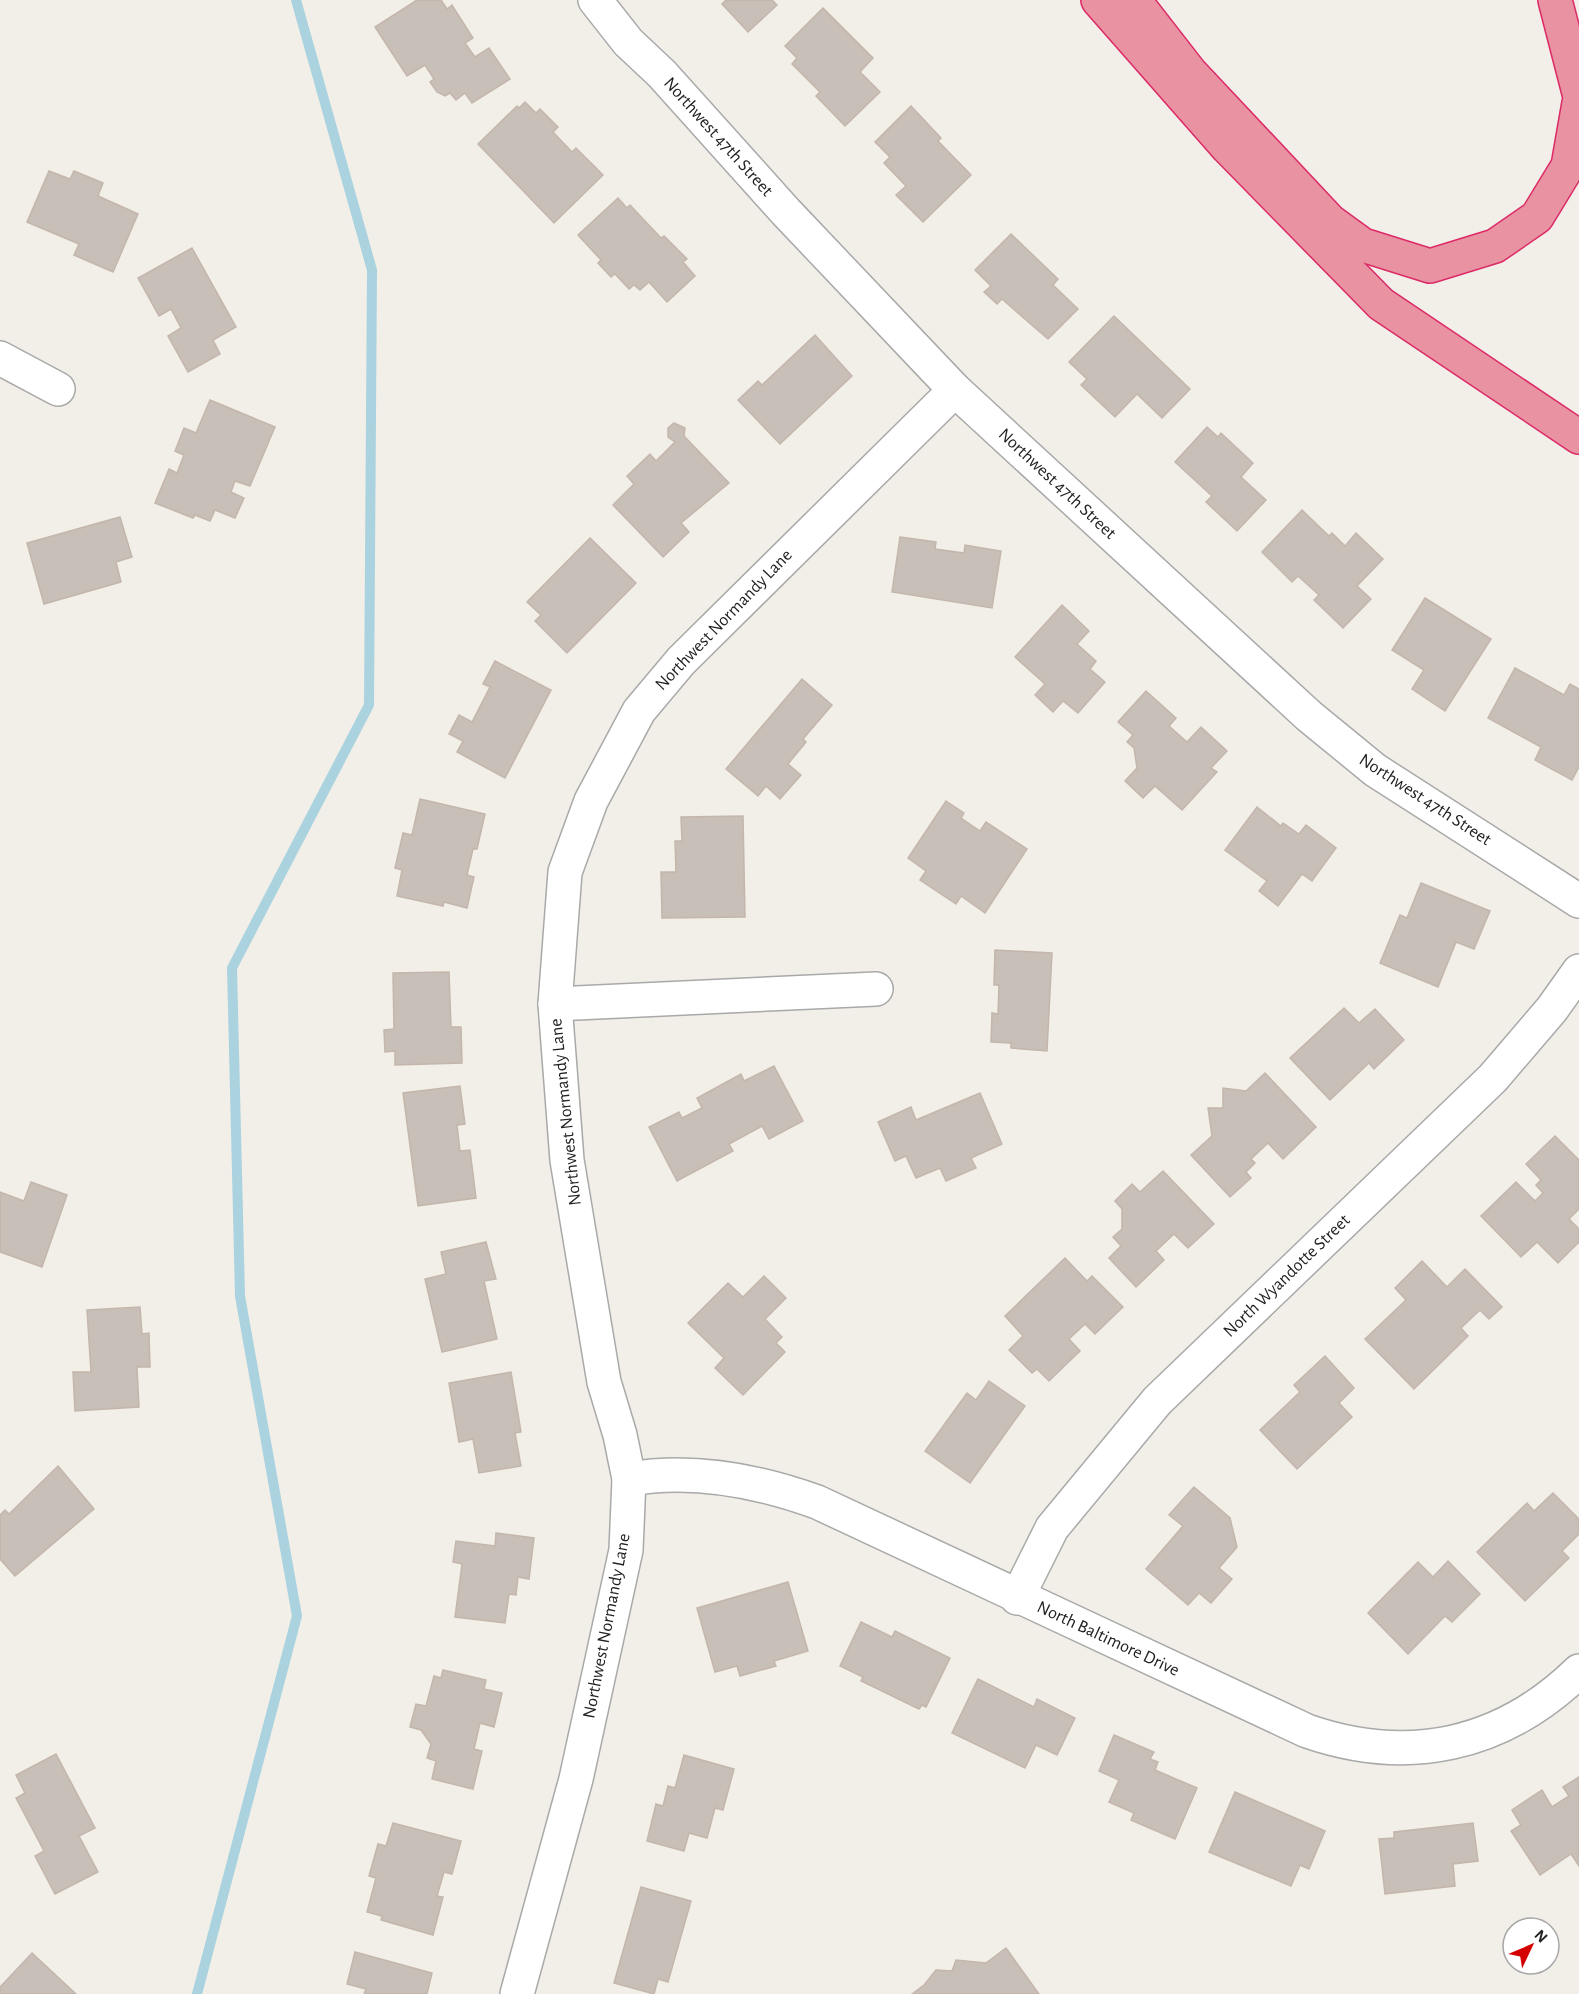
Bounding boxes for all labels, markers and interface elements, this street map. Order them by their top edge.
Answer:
street label: Northwest 47th Street [660,74,776,200]
street label: Northwest 47th Street [995,425,1119,543]
street label: Northwest Normandy Lane [652,546,796,694]
street label: Northwest 47th Street [1356,751,1494,849]
street label: Northwest Normandy Lane [547,1018,585,1206]
street label: North Wyandotte Street [1220,1211,1354,1341]
street label: Northwest Normandy Lane [580,1532,634,1720]
street label: North Baltimore Drive [1034,1598,1182,1680]
north arrow [1501,1916,1561,1976]
text: N [1531,1927,1551,1946]

